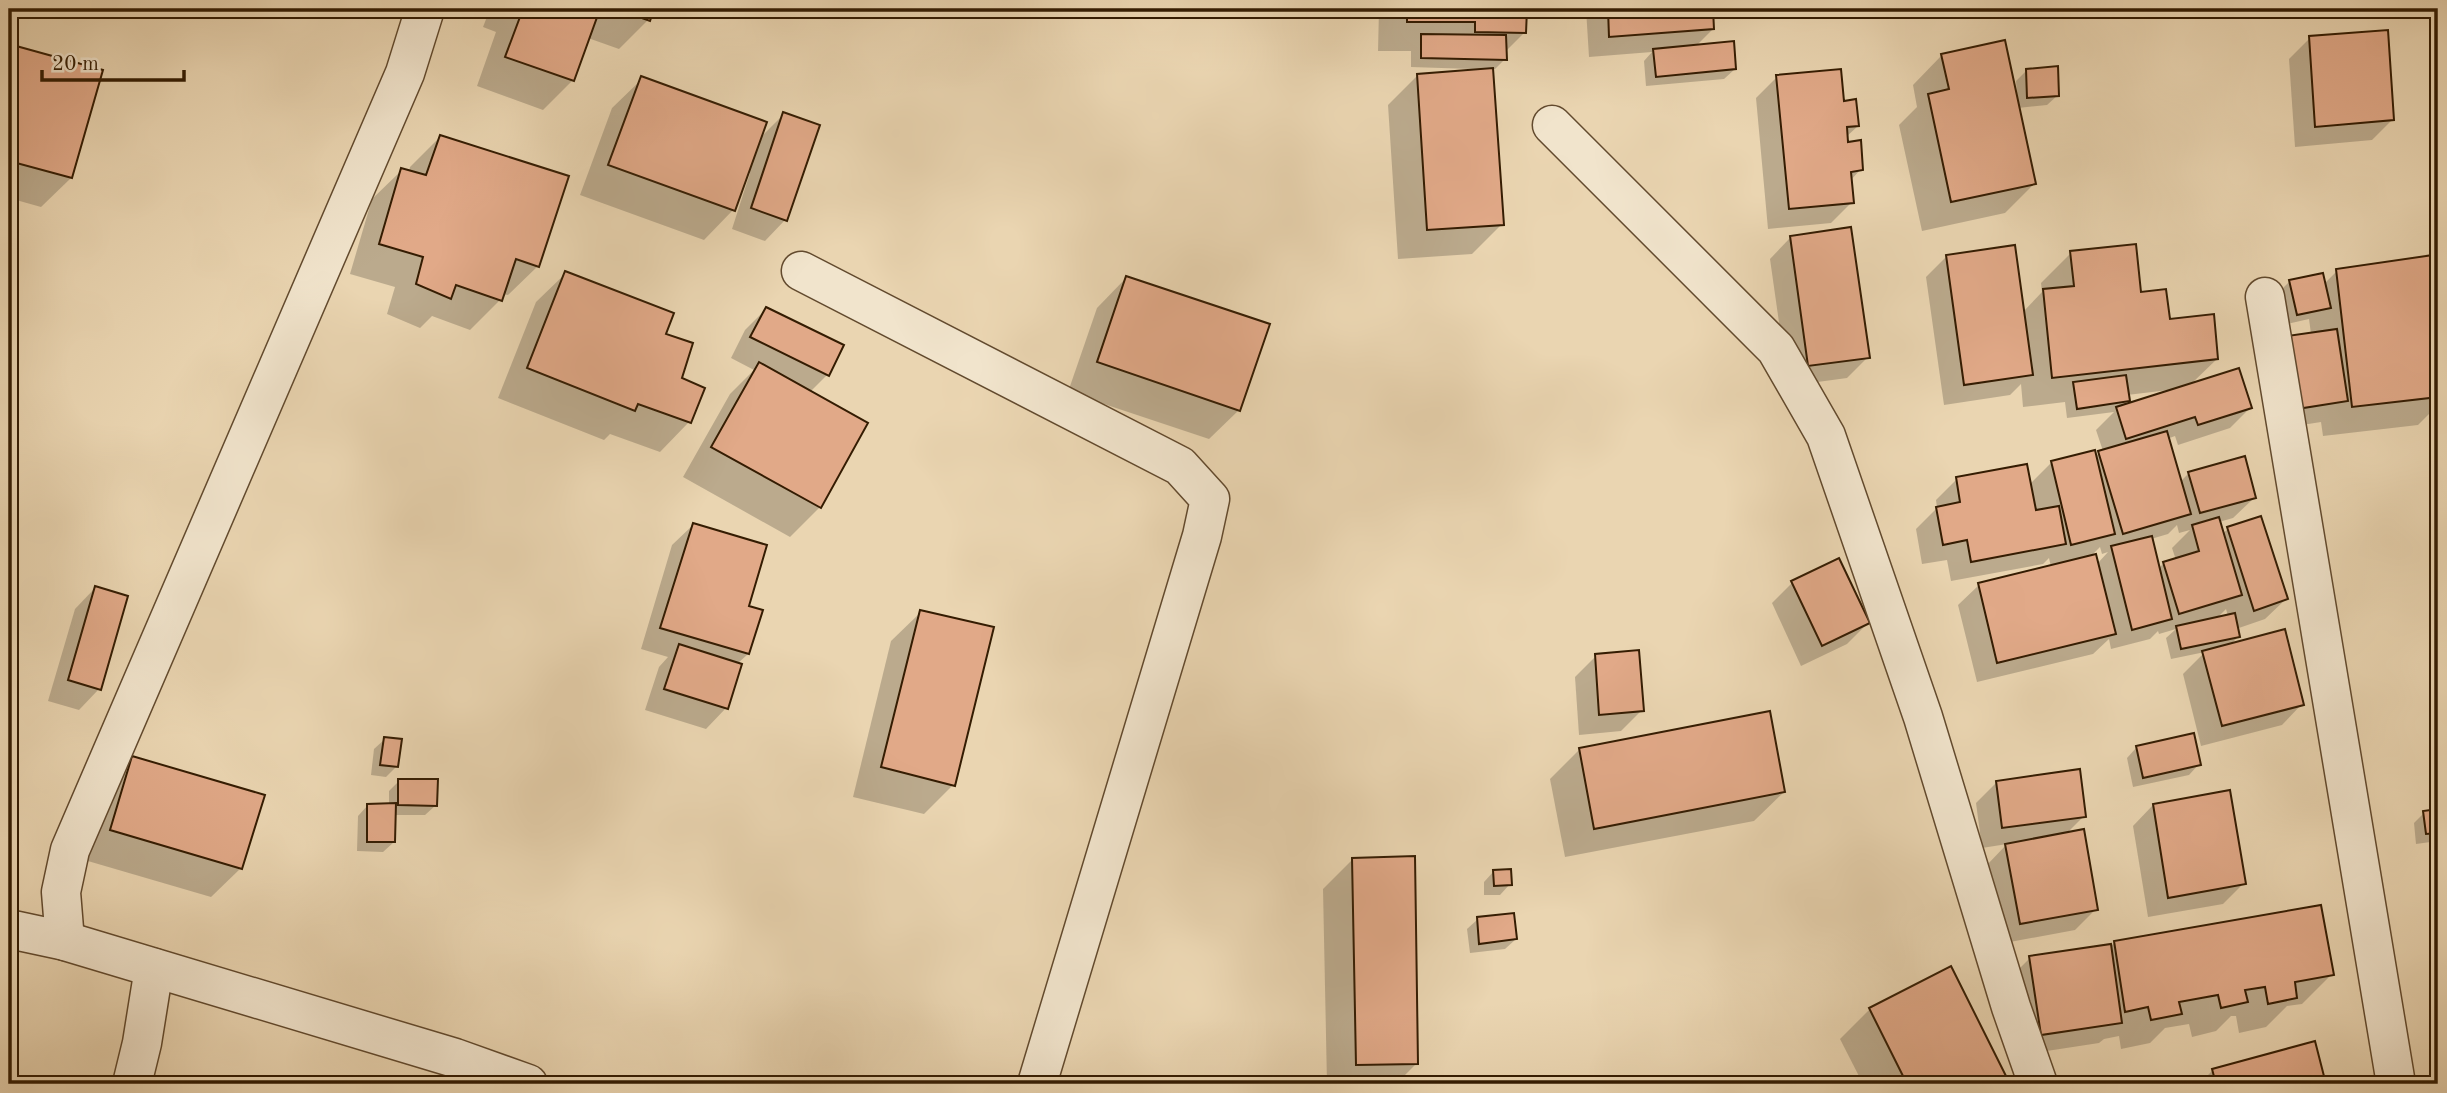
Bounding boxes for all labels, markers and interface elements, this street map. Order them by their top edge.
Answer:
scale bar [42,38,184,82]
text: 20 m [52,54,99,75]

